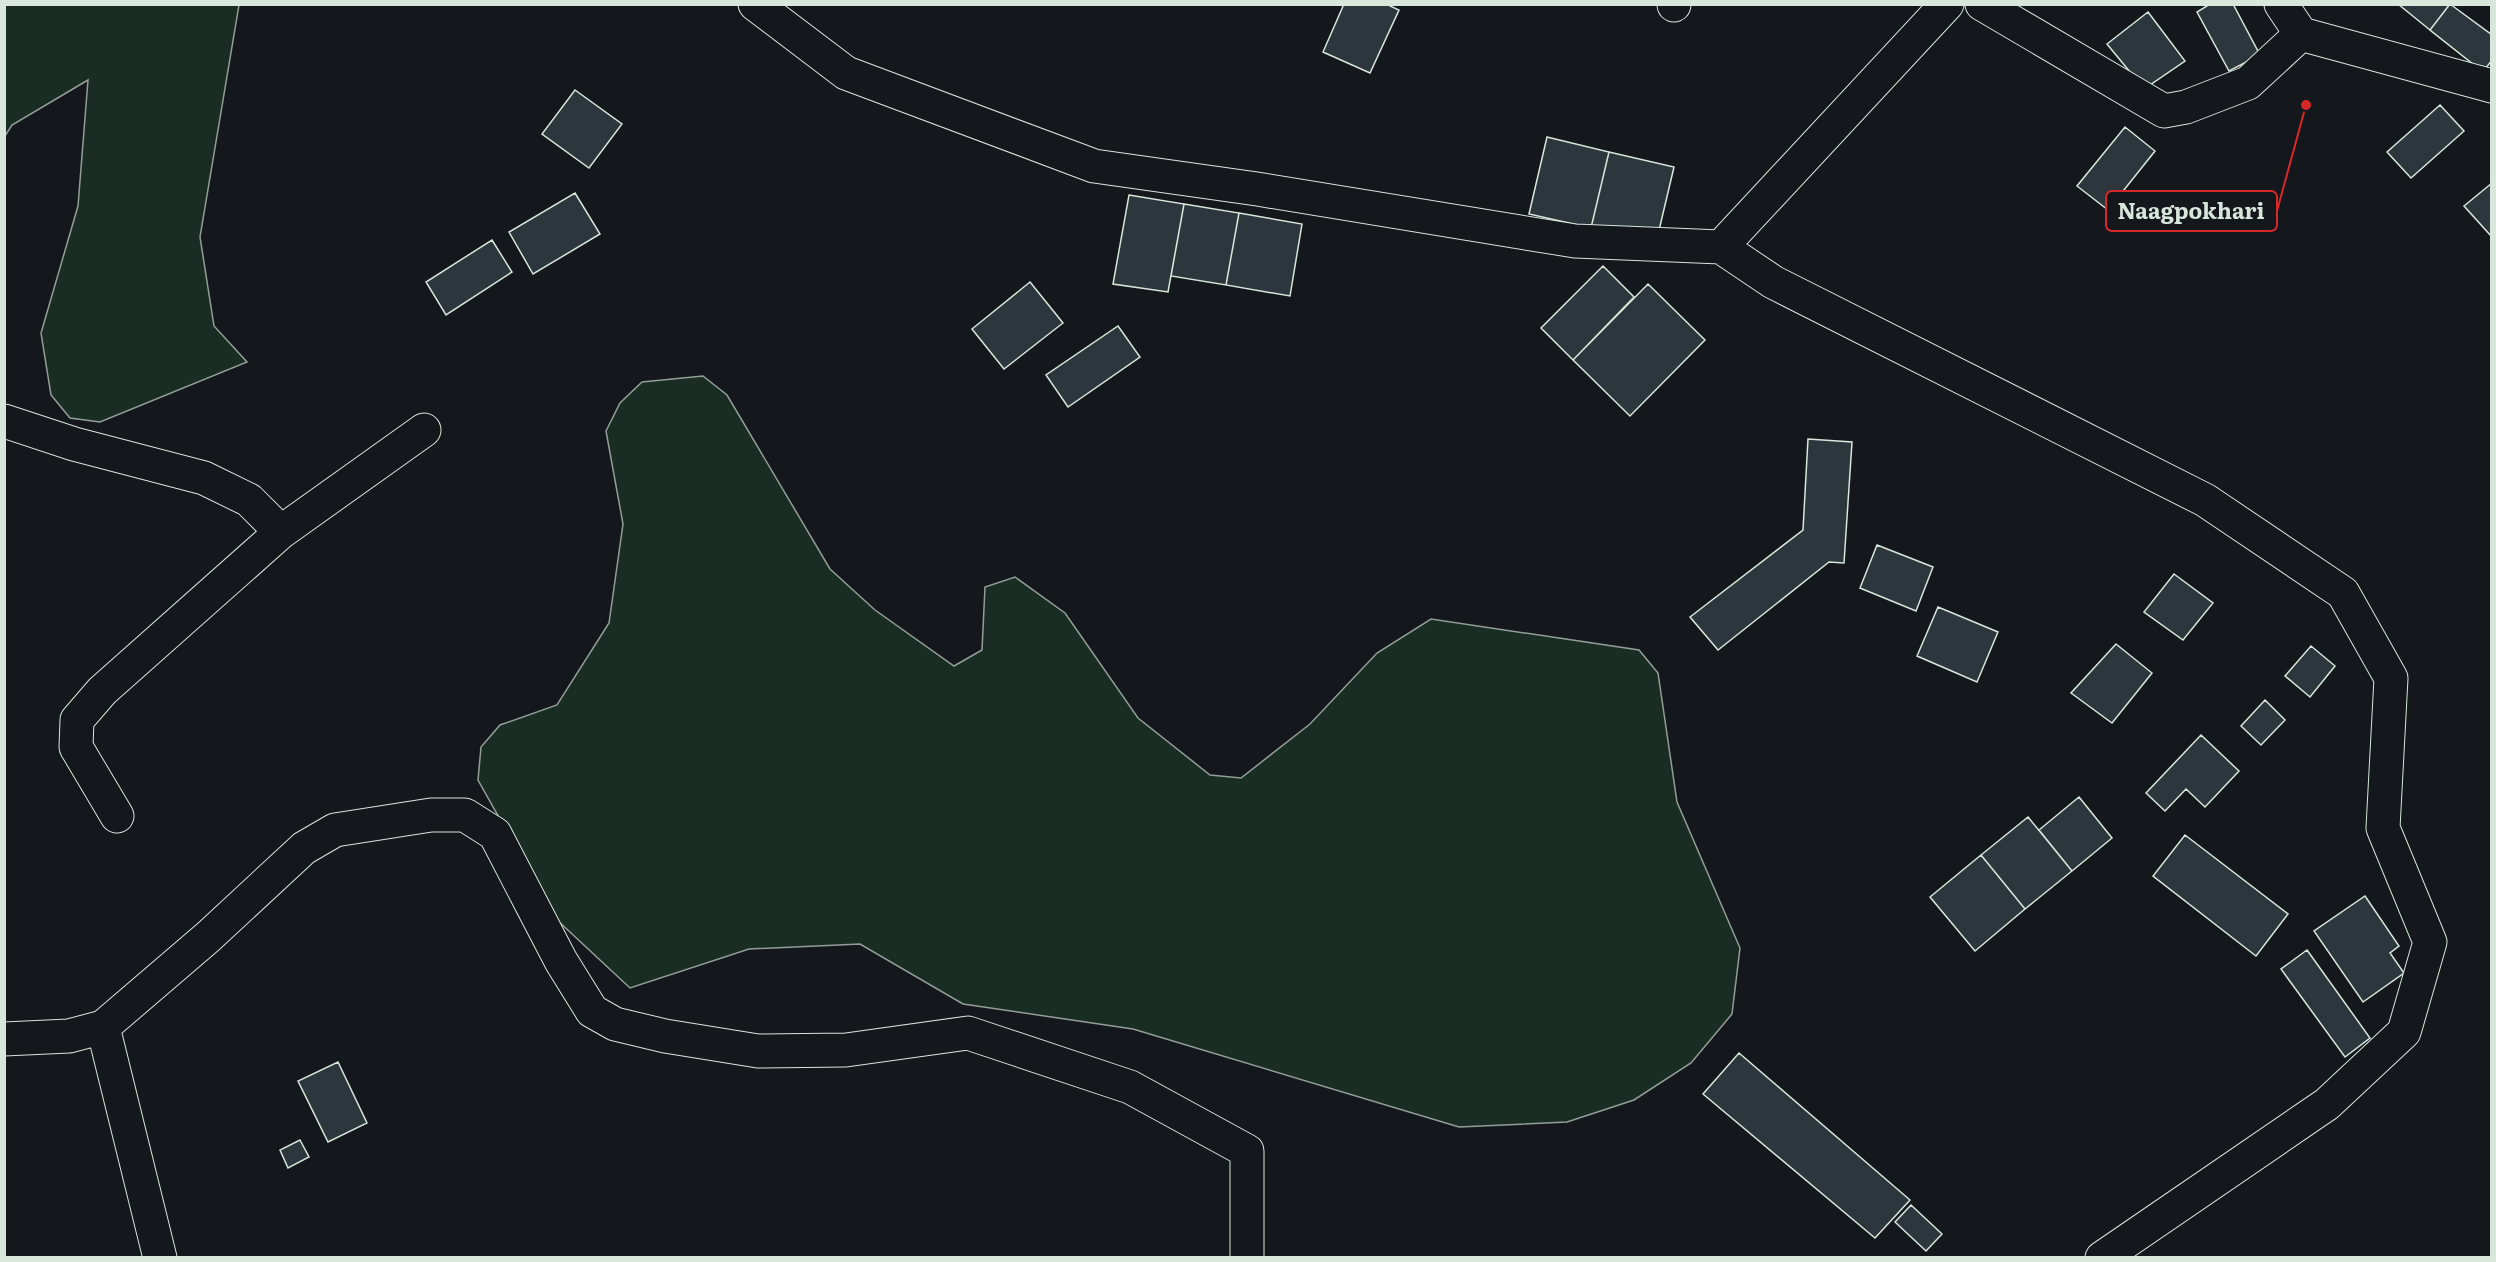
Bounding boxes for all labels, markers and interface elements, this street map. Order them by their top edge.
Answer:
callout: Naagpokhari [2106,191,2277,231]
text: Naagpokhari [2118,193,2264,226]

